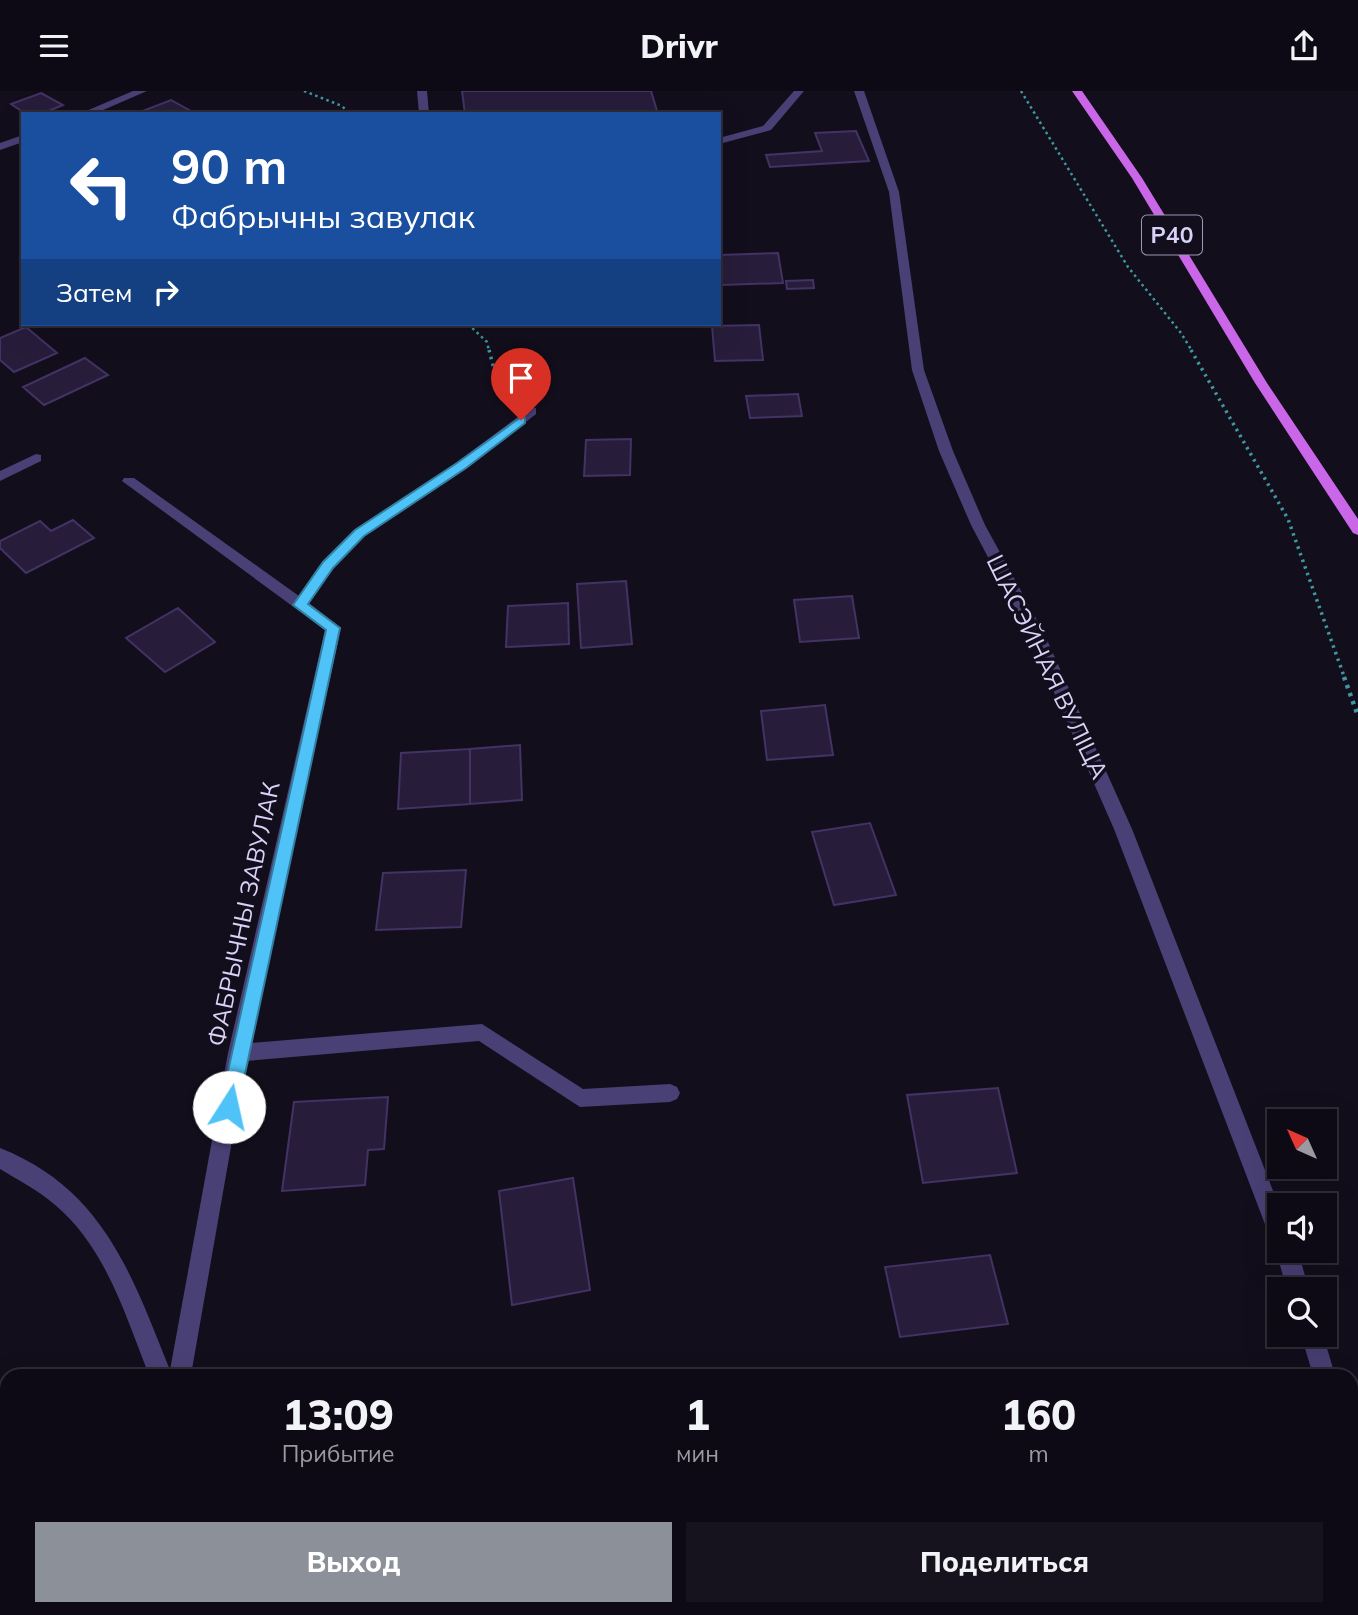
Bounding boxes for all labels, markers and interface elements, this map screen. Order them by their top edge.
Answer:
text: Drivr [640,26,718,66]
icon: menu [35,27,73,65]
icon: share [1285,27,1323,65]
text: 90 m [171,135,287,196]
icon: left [56,140,147,231]
text: Фабрычны завулак [171,196,475,236]
road number: Р40 [1142,216,1202,255]
icon: right [147,273,185,311]
text: Затем [56,276,133,309]
pin [491,348,551,420]
icon: arrive [502,359,540,397]
street label: ШАСЭЙНАЯ ВУЛІЦА [981,550,1115,784]
street label: ФАБРЫЧНЫ ЗАВУЛАК [200,779,286,1049]
position arrow [192,1070,266,1144]
north arrow [1267,1109,1337,1179]
map controls [1267,1109,1337,1347]
button: sound [1267,1193,1337,1263]
button: search [1267,1277,1337,1347]
text: 13:09 [282,1388,394,1441]
text: 1 [685,1388,710,1441]
text: 160 [1001,1388,1076,1441]
text: Прибытие [282,1439,394,1468]
text: мин [676,1439,719,1468]
text: m [1028,1439,1049,1468]
button: Выход [35,1522,672,1602]
button: Поделиться [686,1522,1323,1602]

